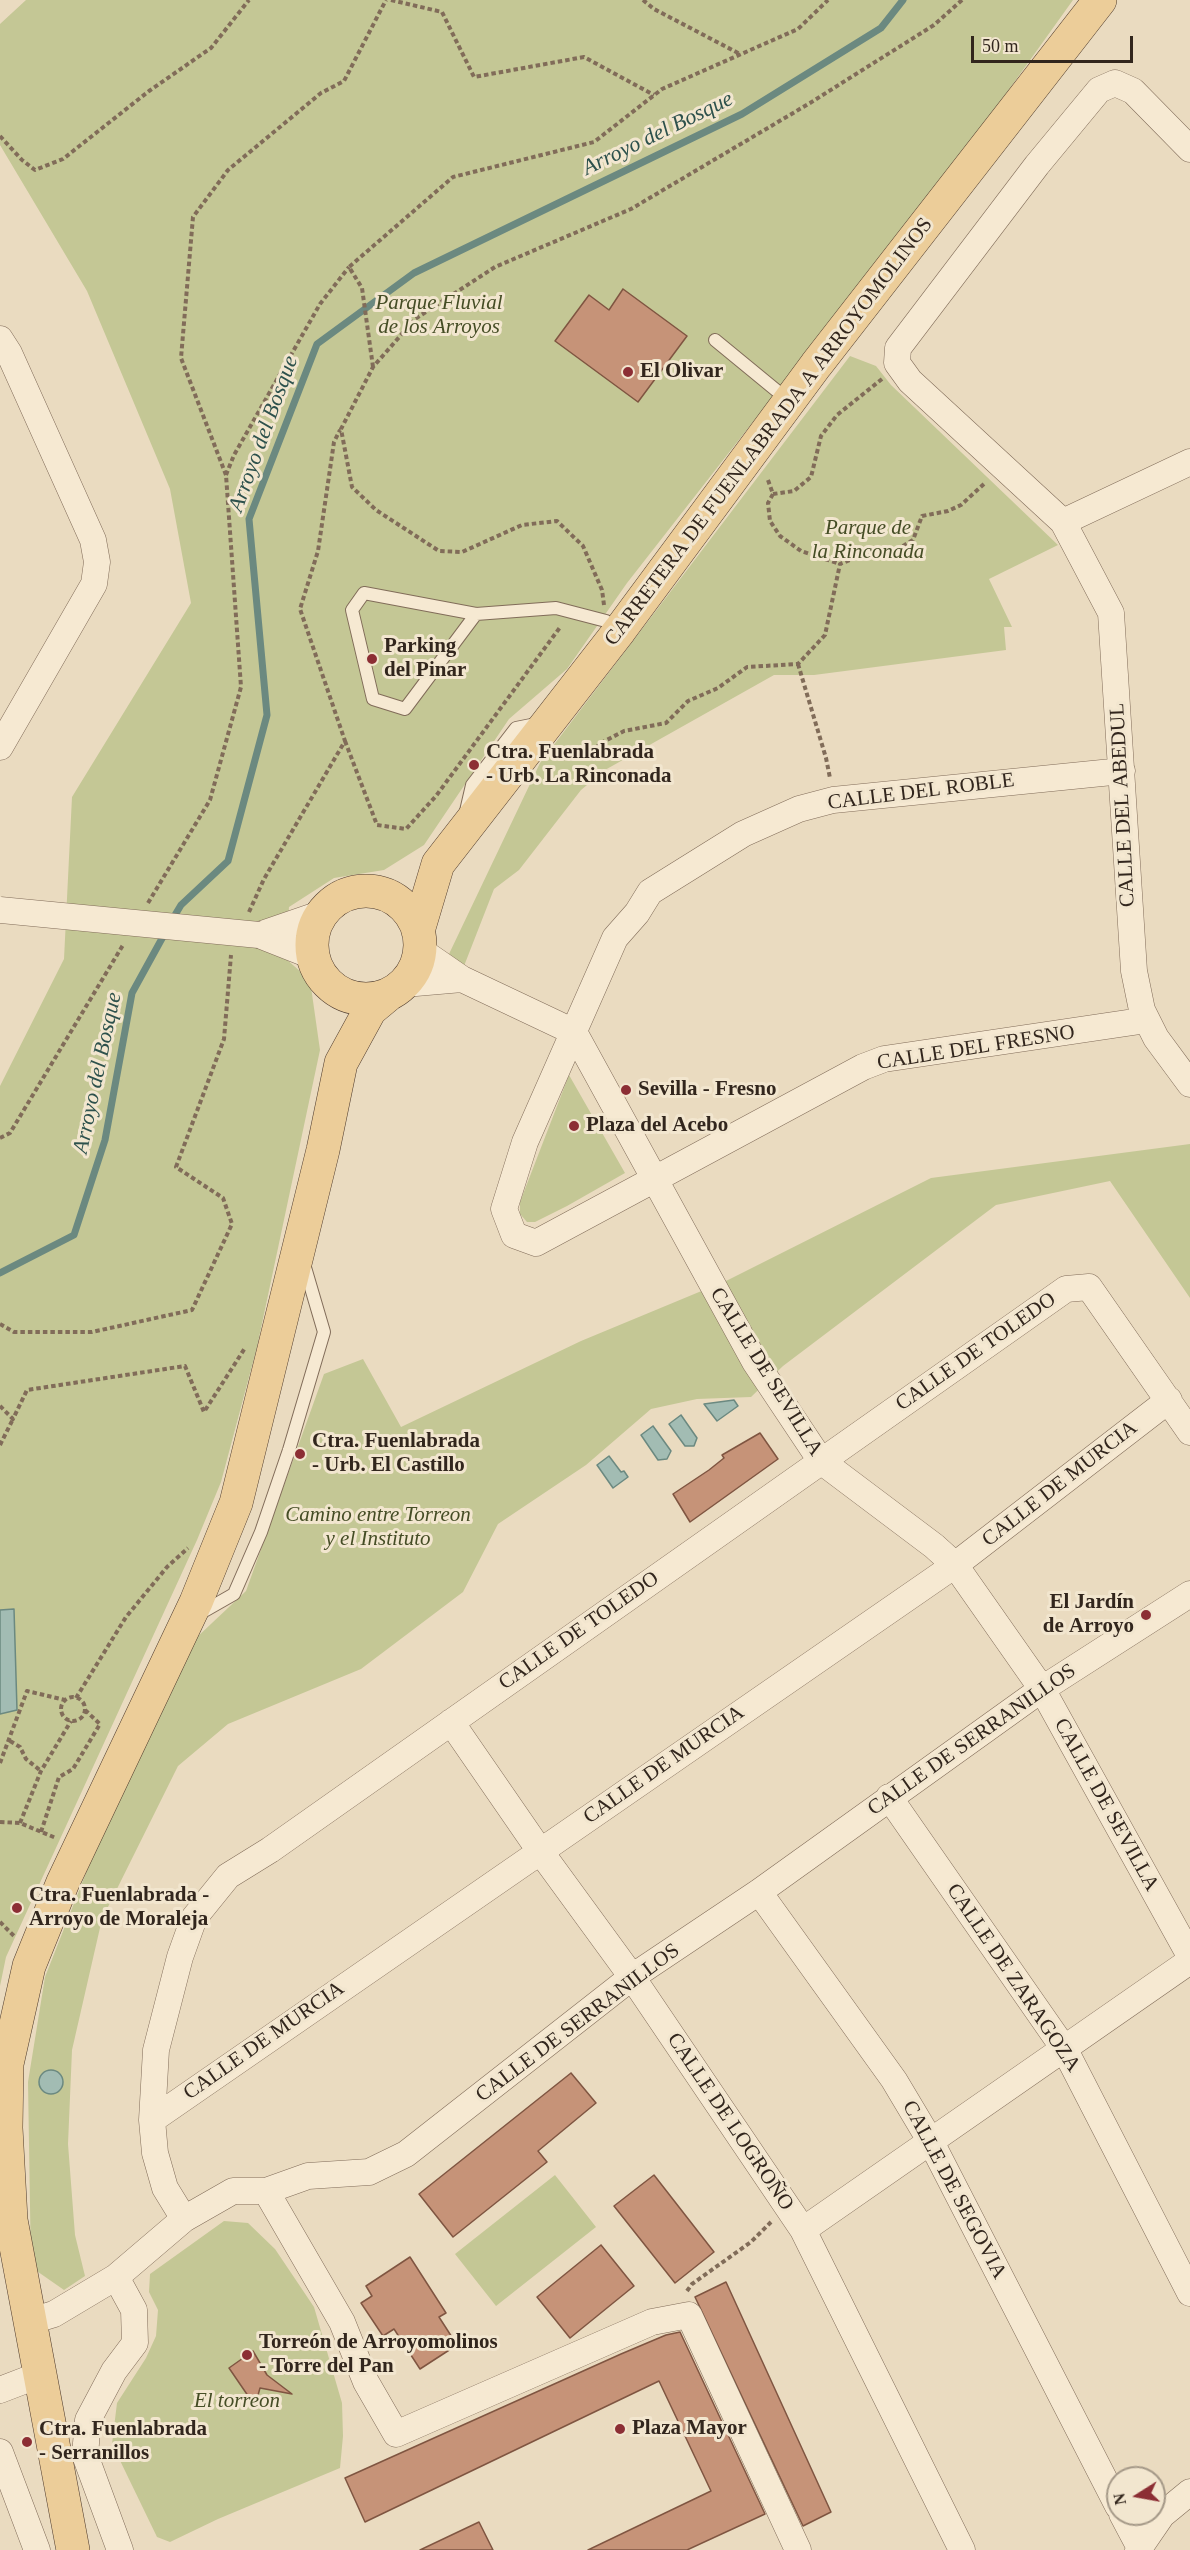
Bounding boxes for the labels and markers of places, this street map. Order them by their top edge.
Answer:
place label: El Olivar [640,359,723,385]
marker: El Olivar [621,365,635,379]
place label: Parking del Pinar [384,634,466,684]
marker: Parking del Pinar [365,652,379,666]
place label: Ctra. Fuenlabrada - Urb. La Rinconada [486,740,672,790]
marker: Ctra. Fuenlabrada - Urb. La Rinconada [467,758,481,772]
place label: Sevilla - Fresno [638,1077,776,1103]
marker: Sevilla - Fresno [619,1083,633,1097]
place label: Plaza del Acebo [586,1113,728,1139]
marker: Plaza del Acebo [567,1119,581,1133]
place label: Ctra. Fuenlabrada - Urb. El Castillo [312,1429,480,1479]
marker: Ctra. Fuenlabrada - Urb. El Castillo [293,1447,307,1461]
place label: El Jardín de Arroyo [1043,1590,1134,1640]
marker: El Jardín de Arroyo [1139,1608,1153,1622]
place label: Ctra. Fuenlabrada - Arroyo de Moraleja [29,1883,209,1933]
marker: Ctra. Fuenlabrada - Arroyo de Moraleja [10,1901,24,1915]
place label: Torreón de Arroyomolinos - Torre del Pan [259,2330,498,2380]
marker: Torreón de Arroyomolinos - Torre del Pan [240,2348,254,2362]
place label: Plaza Mayor [632,2416,747,2442]
place label: Ctra. Fuenlabrada - Serranillos [39,2417,207,2467]
marker: Plaza Mayor [613,2422,627,2436]
marker: Ctra. Fuenlabrada - Serranillos [20,2435,34,2449]

